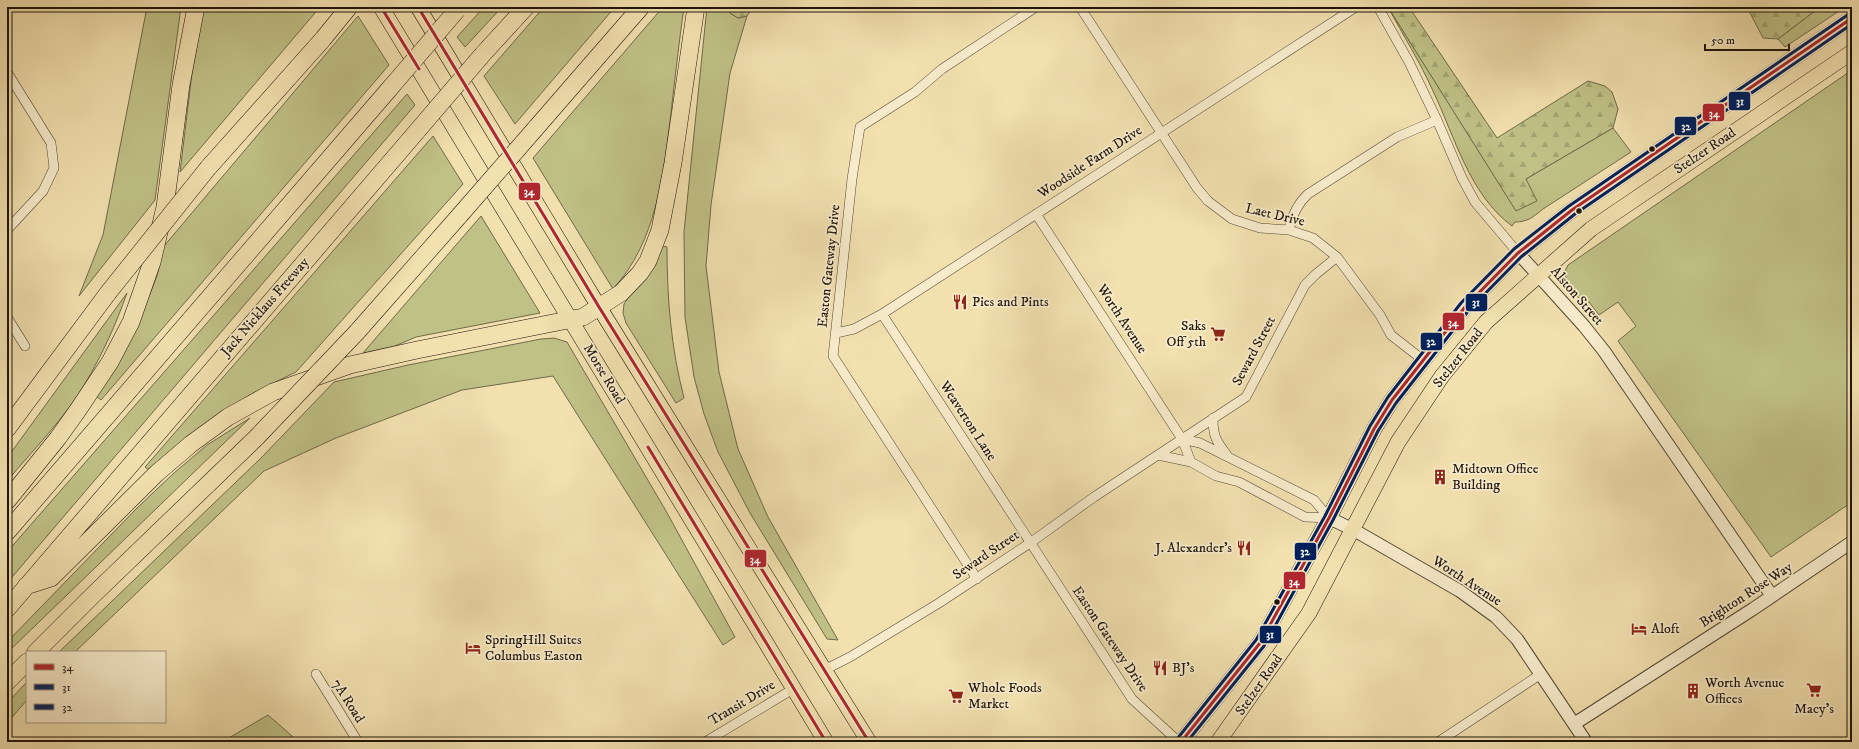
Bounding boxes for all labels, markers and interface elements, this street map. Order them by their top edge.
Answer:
scale bar [1705,26,1789,52]
text: 50 m [1711,33,1735,48]
line badge: 31 [1728,91,1751,111]
text: 31 [1736,95,1744,109]
line badge: 34 [1702,103,1725,122]
text: 34 [1709,107,1720,121]
line badge: 32 [1674,116,1697,136]
text: 32 [1681,120,1691,134]
street label: Woodside Farm Drive [1034,121,1146,203]
street label: Stelzer Road [1671,124,1739,178]
unlabelled marker [1647,144,1657,154]
line badge: 34 [518,182,541,201]
text: 34 [524,185,535,199]
street label: Laet Drive [1244,199,1307,231]
street label: Easton Gateway Drive [814,203,844,328]
unlabelled marker [1574,206,1584,216]
street label: Jack Nicklaus Freeway [216,253,313,362]
street label: Alston Street [1546,263,1608,330]
street label: Worth Avenue [1092,280,1151,357]
restaurant icon: Pies and Pints [951,293,969,311]
place label: Pies and Pints [972,293,1049,311]
line badge: 31 [1465,293,1488,312]
text: 31 [1472,296,1480,310]
line badge: 34 [1442,312,1465,331]
street label: Seward Street [1228,313,1280,389]
text: 34 [1448,316,1459,330]
place label: Saks Off 5th [1166,317,1207,351]
supermarket icon: Saks Off 5th [1209,325,1227,343]
street label: Stelzer Road [1429,325,1487,391]
line badge: 32 [1420,332,1443,351]
text: 32 [1426,335,1436,349]
street label: Morse Road [579,341,629,407]
street label: Weaverton Lane [935,377,1001,465]
place label: Midtown Office Building [1452,460,1539,494]
building icon: Midtown Office Building [1431,468,1449,486]
street label: Seward Street [949,526,1023,584]
place label: J. Alexander's [1153,539,1232,557]
restaurant icon: J. Alexander's [1235,539,1253,557]
line badge: 32 [1294,542,1317,561]
text: 32 [1300,545,1310,559]
line badge: 34 [744,549,767,568]
street label: Worth Avenue [1428,551,1505,610]
text: 34 [750,553,761,567]
street label: Brighton Rose Way [1696,558,1796,632]
line badge: 34 [1283,571,1306,590]
text: 34 [1289,575,1300,589]
street label: Easton Gateway Drive [1068,583,1152,696]
unlabelled marker [1272,597,1282,607]
hotel icon: Aloft [1630,620,1648,638]
place label: Aloft [1651,620,1680,638]
line badge: 31 [1259,625,1282,644]
text: 31 [1266,628,1274,642]
place label: SpringHill Suites Columbus Easton [485,631,583,665]
hotel icon: SpringHill Suites Columbus Easton [464,639,482,657]
legend [26,651,166,723]
street label: Stelzer Road [1231,651,1287,719]
restaurant icon: BJ's [1151,659,1169,677]
place label: BJ's [1172,659,1195,677]
text: 34 [62,660,74,675]
place label: Worth Avenue Offices [1704,674,1785,708]
street label: 7A Road [328,676,368,726]
street label: Transit Drive [705,676,779,730]
place label: Whole Foods Market [967,679,1042,713]
text: 31 [62,680,71,695]
supermarket icon: Macy's [1805,681,1823,699]
building icon: Worth Avenue Offices [1684,682,1702,700]
supermarket icon: Whole Foods Market [947,687,965,705]
text: 32 [62,700,72,715]
place label: Macy's [1794,700,1834,718]

